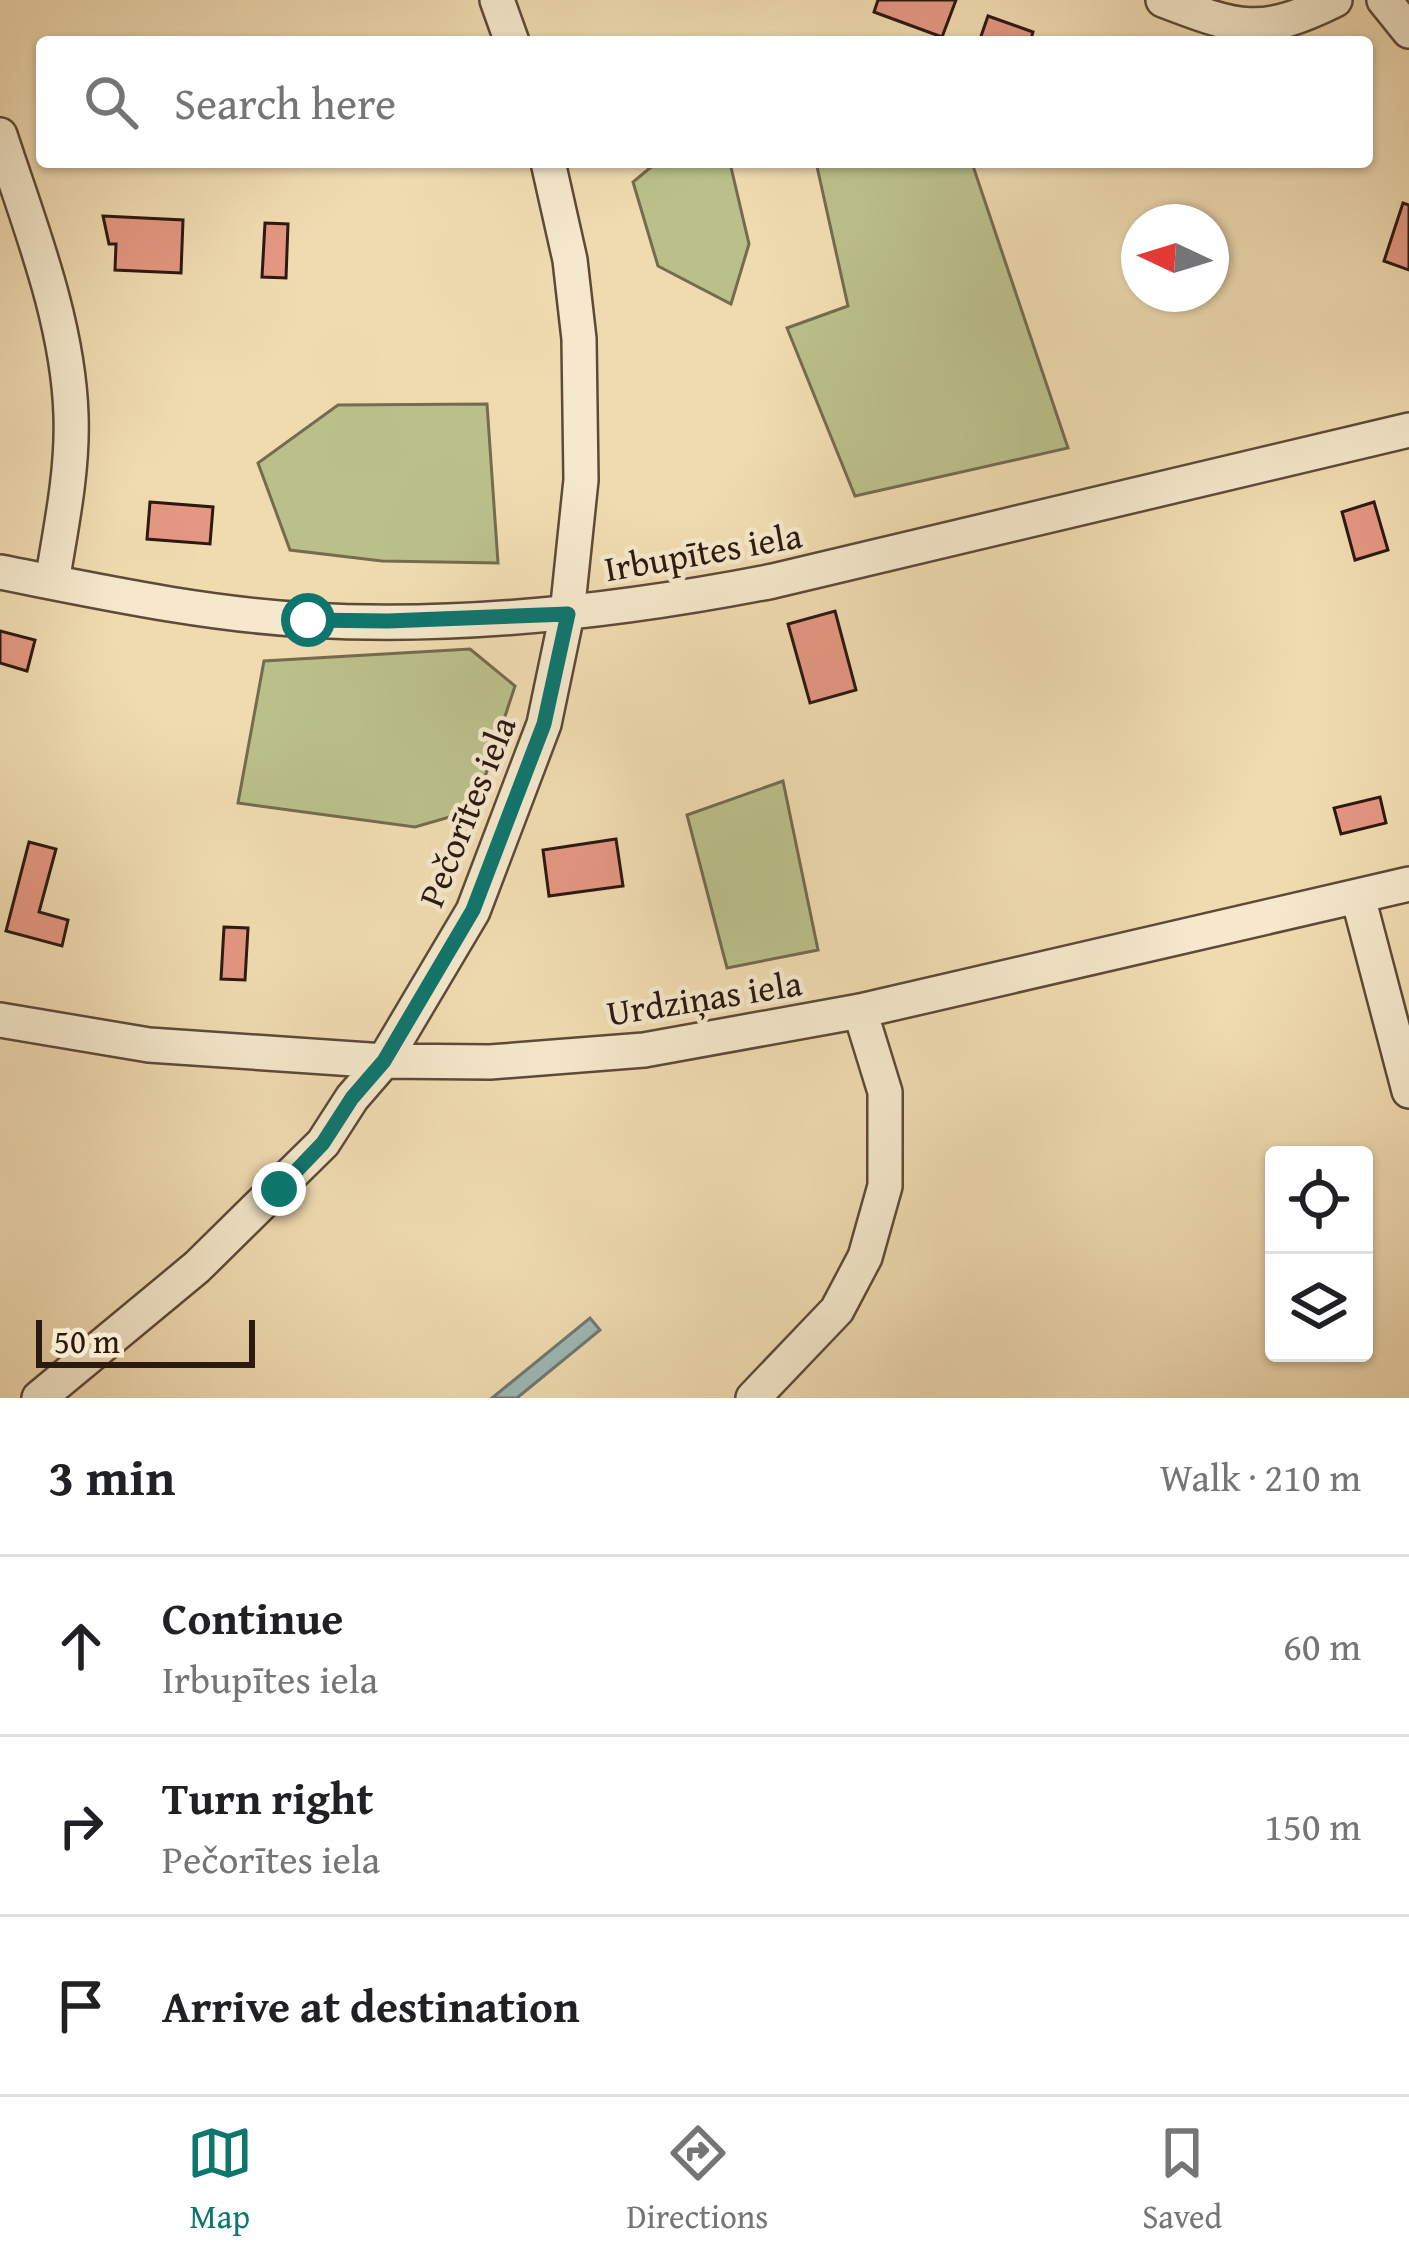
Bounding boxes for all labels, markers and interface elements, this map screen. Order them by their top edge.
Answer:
search box [36,36,1373,168]
icon: search [78,69,144,135]
text: Search here [174,70,396,135]
north arrow [1121,204,1229,312]
street label: Irbupītes iela [600,508,806,594]
route start [281,593,335,647]
street label: Pečorītes iela [404,708,528,914]
street label: Urdziņas iela [603,955,805,1039]
map controls [1265,1146,1373,1362]
button: locate [1265,1146,1373,1254]
route end [252,1162,306,1216]
button: layers [1265,1254,1373,1362]
scale bar [36,1314,255,1367]
text: 50 m [54,1317,120,1365]
text: 3 min [48,1439,175,1514]
text: Walk · 210 m [1160,1448,1361,1505]
text: Continue [162,1585,343,1650]
icon: ahead [48,1613,114,1679]
text: 60 m [1283,1617,1361,1674]
text: Irbupītes iela [162,1650,378,1707]
text: Turn right [162,1765,374,1830]
icon: right [48,1793,114,1859]
text: 150 m [1264,1797,1361,1854]
text: Pečorītes iela [162,1830,380,1887]
icon: arrive [48,1973,114,2039]
text: Arrive at destination [162,1973,580,2038]
tab: Map [187,2120,253,2240]
tab: Directions [627,2120,768,2240]
tab: Saved [1142,2120,1222,2240]

